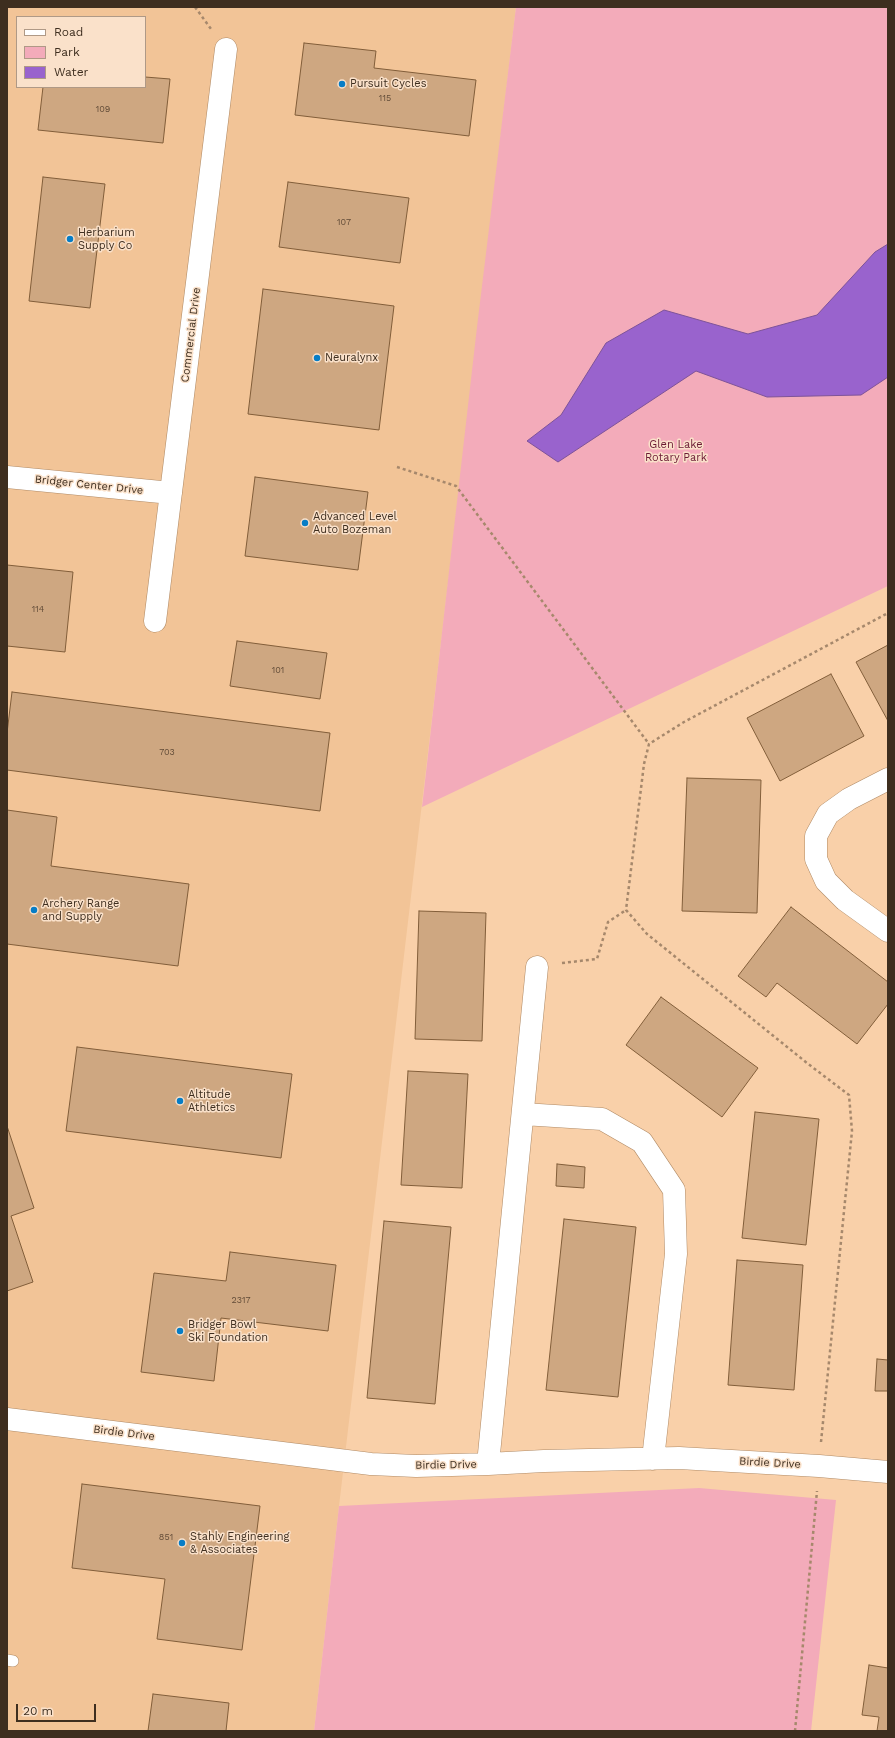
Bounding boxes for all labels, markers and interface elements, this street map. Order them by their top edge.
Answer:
legend [16,16,146,88]
text: Road [54,25,83,39]
text: Park [54,45,80,59]
text: Water [54,65,88,79]
place label: Pursuit Cycles [350,77,427,91]
marker: Pursuit Cycles [337,79,347,89]
house number: 115 [379,93,391,103]
house number: 109 [96,104,110,114]
house number: 107 [337,217,351,227]
place label: Herbarium Supply Co [78,226,135,252]
marker: Herbarium Supply Co [65,234,75,244]
street label: Commercial Drive [179,287,203,383]
place label: Neuralynx [325,351,378,365]
marker: Neuralynx [312,353,322,363]
park label: Glen Lake Rotary Park [645,438,707,464]
street label: Bridger Center Drive [34,473,144,497]
place label: Advanced Level Auto Bozeman [313,510,397,536]
marker: Advanced Level Auto Bozeman [300,518,310,528]
house number: 114 [32,604,44,614]
house number: 101 [272,665,284,675]
house number: 703 [159,747,175,757]
place label: Archery Range and Supply [42,897,119,923]
marker: Archery Range and Supply [29,905,39,915]
place label: Altitude Athletics [188,1088,235,1114]
marker: Altitude Athletics [175,1096,185,1106]
house number: 2317 [231,1295,251,1305]
place label: Bridger Bowl Ski Foundation [188,1318,268,1344]
marker: Bridger Bowl Ski Foundation [175,1326,185,1336]
street label: Birdie Drive [93,1423,155,1443]
street label: Birdie Drive [739,1455,801,1471]
street label: Birdie Drive [415,1458,477,1472]
place label: Stahly Engineering & Associates [190,1530,289,1556]
house number: 851 [159,1532,173,1542]
marker: Stahly Engineering & Associates [177,1538,187,1548]
scale bar [18,1696,98,1722]
text: 20 m [23,1704,53,1718]

